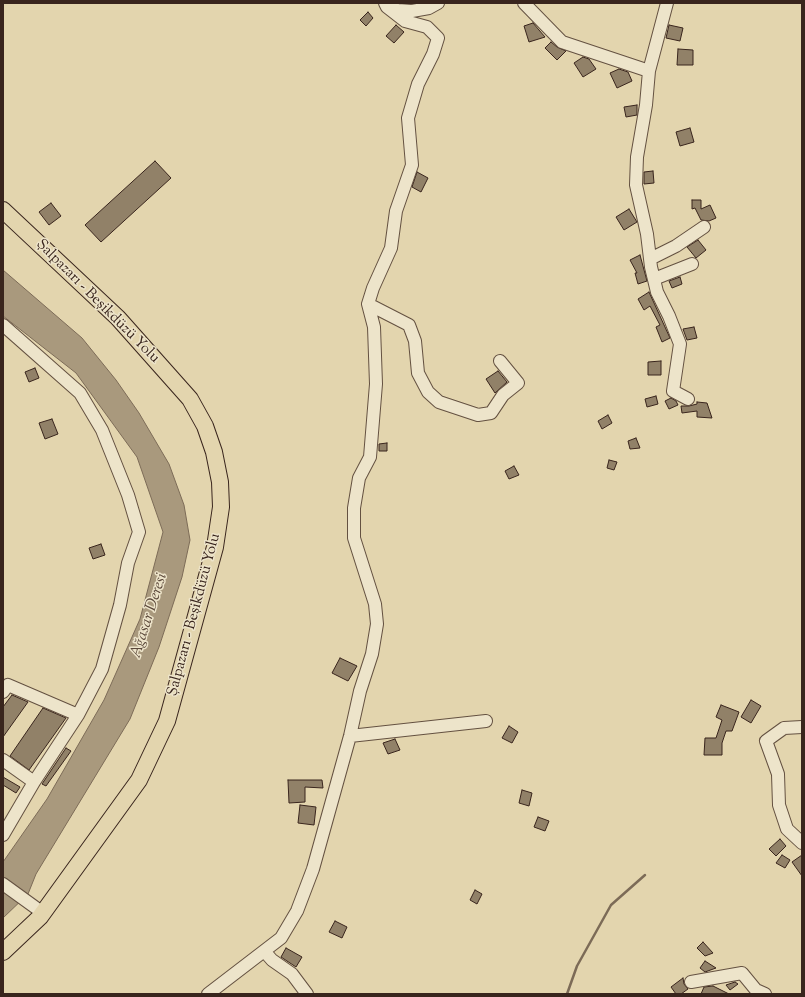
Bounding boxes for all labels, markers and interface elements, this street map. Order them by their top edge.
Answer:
street label: Şalpazarı - Beşikdüzü Yolu [31,236,163,368]
street label: Şalpazarı - Beşikdüzü Yolu [165,532,225,698]
water label: Ağasar Deresi [127,571,173,661]

